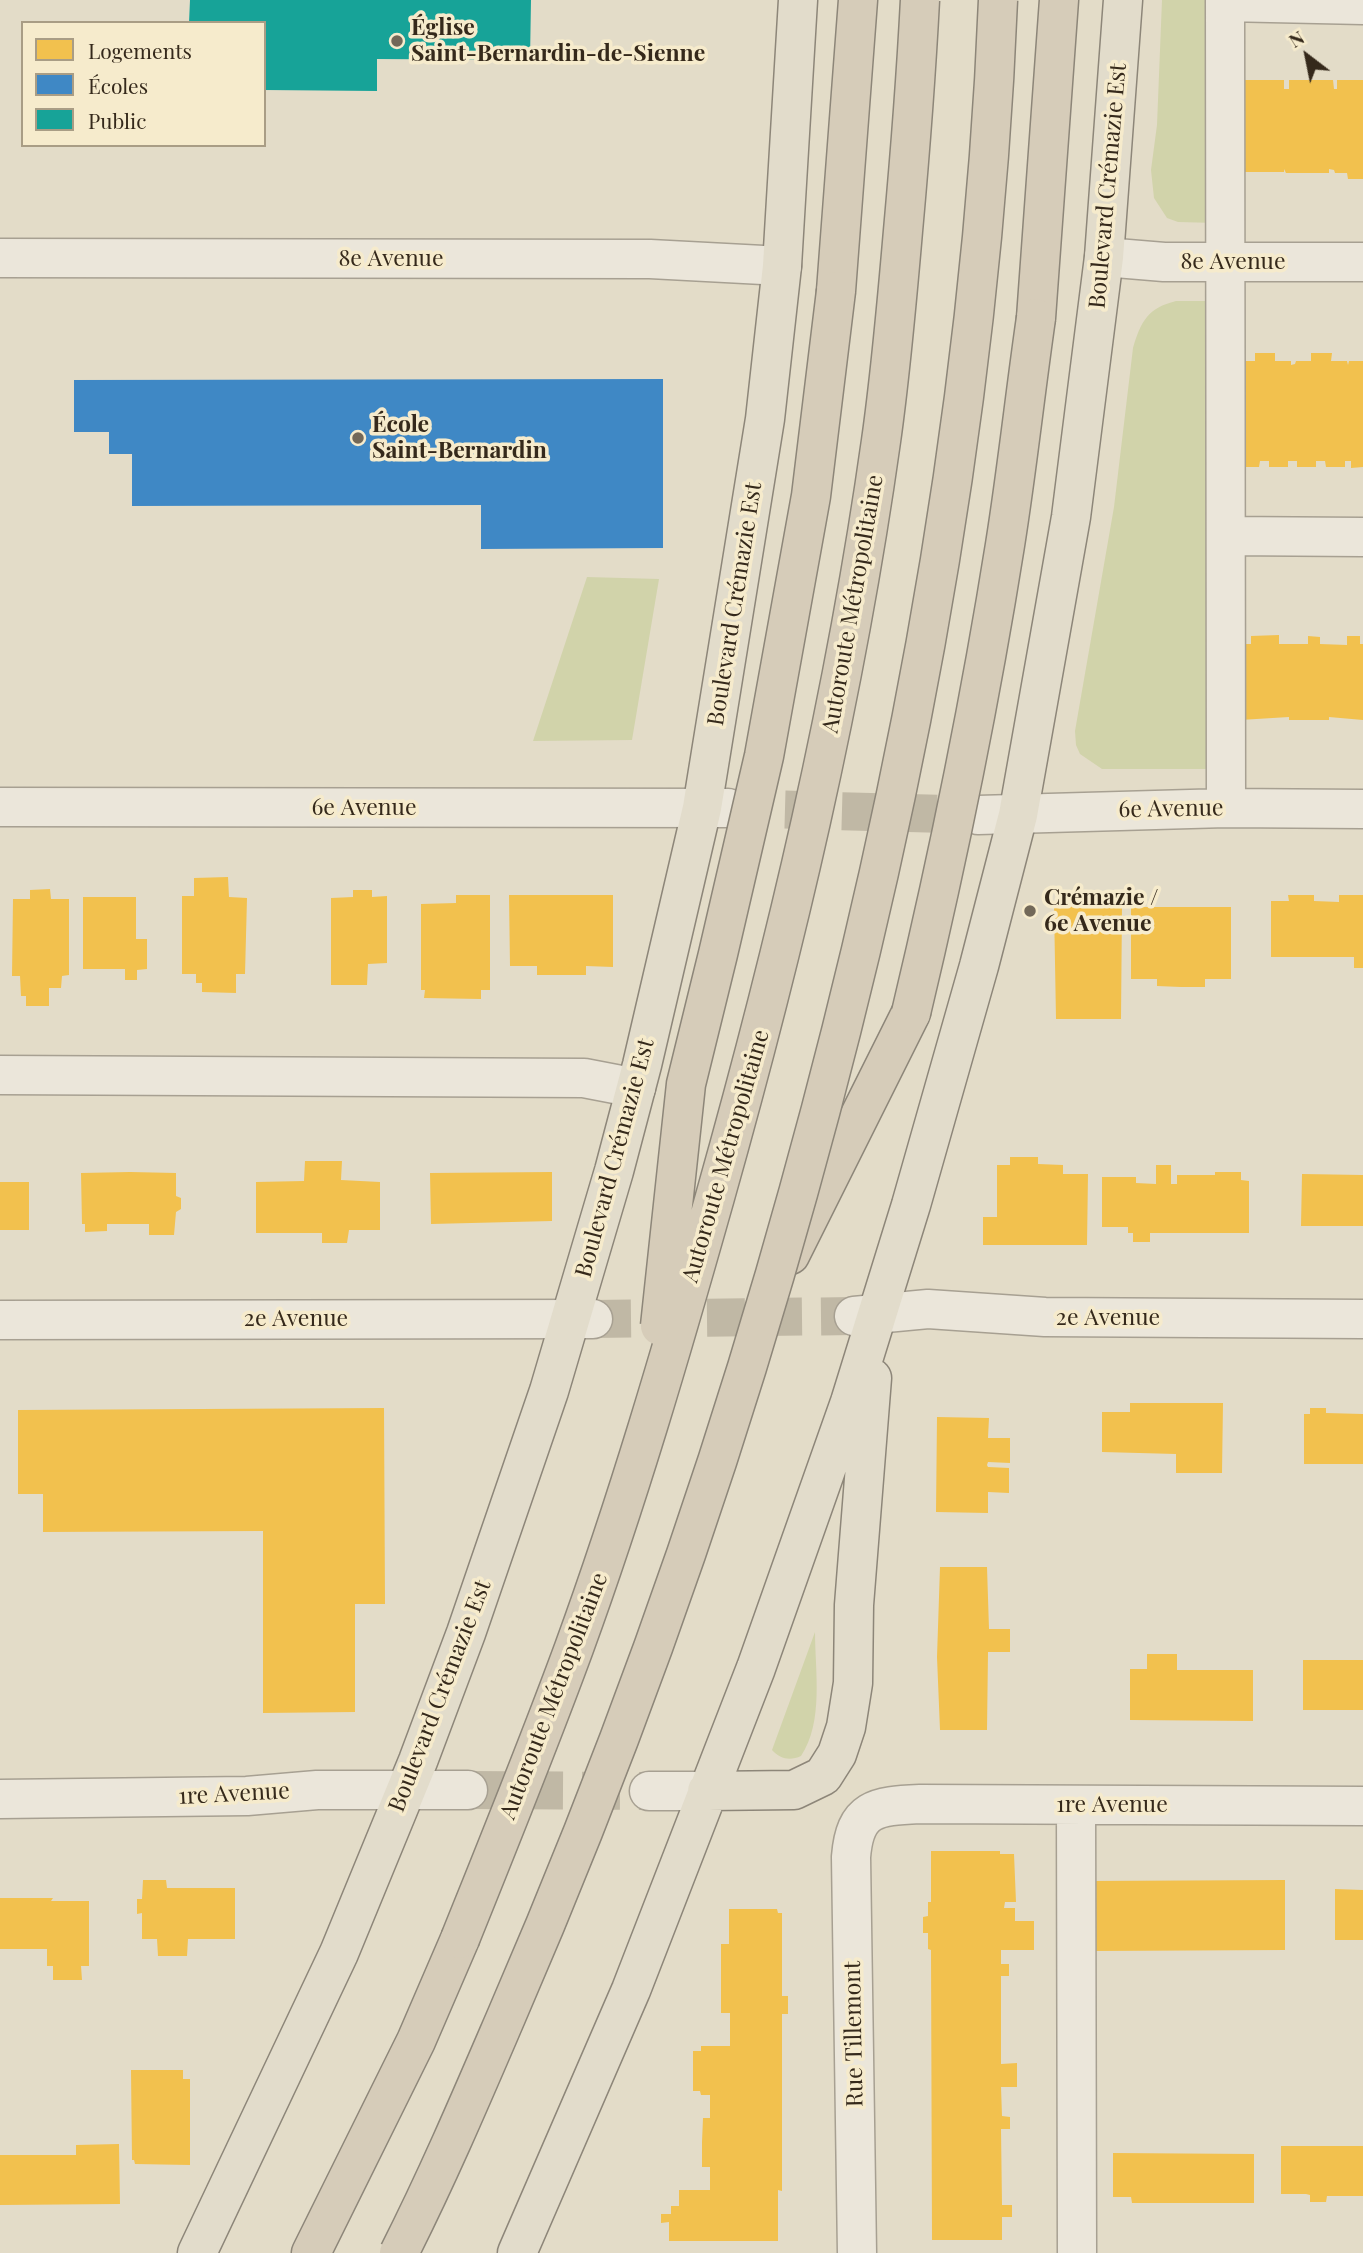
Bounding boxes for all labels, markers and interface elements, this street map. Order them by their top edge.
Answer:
place label: Église Saint-Bernardin-de-Sienne [411,14,705,68]
legend [21,21,266,147]
north arrow [1272,21,1342,91]
text: N [1283,24,1309,53]
marker: Église Saint-Bernardin-de-Sienne [389,33,405,49]
text: Logements [88,36,192,64]
street label: Boulevard Crémazie Est [1084,62,1132,310]
text: Écoles [88,71,148,99]
text: Public [88,106,146,134]
street label: 8e Avenue [338,245,444,273]
street label: 8e Avenue [1180,248,1286,276]
place label: École Saint-Bernardin [372,411,547,465]
marker: École Saint-Bernardin [350,430,366,446]
street label: Autoroute Métropolitaine [817,473,889,735]
street label: Boulevard Crémazie Est [702,480,768,728]
street label: 6e Avenue [311,794,417,822]
street label: 6e Avenue [1118,794,1224,824]
place label: Crémazie / 6e Avenue [1044,884,1158,938]
marker: Crémazie / 6e Avenue [1022,903,1038,919]
street label: Autoroute Métropolitaine [677,1026,775,1286]
street label: Boulevard Crémazie Est [570,1036,660,1280]
street label: 2e Avenue [1056,1304,1160,1332]
street label: 2e Avenue [244,1305,348,1333]
street label: Autoroute Métropolitaine [494,1569,614,1823]
street label: Boulevard Crémazie Est [383,1576,497,1816]
street label: 1re Avenue [178,1777,290,1811]
street label: 1re Avenue [1056,1791,1168,1819]
street label: Rue Tillemont [839,1961,869,2107]

